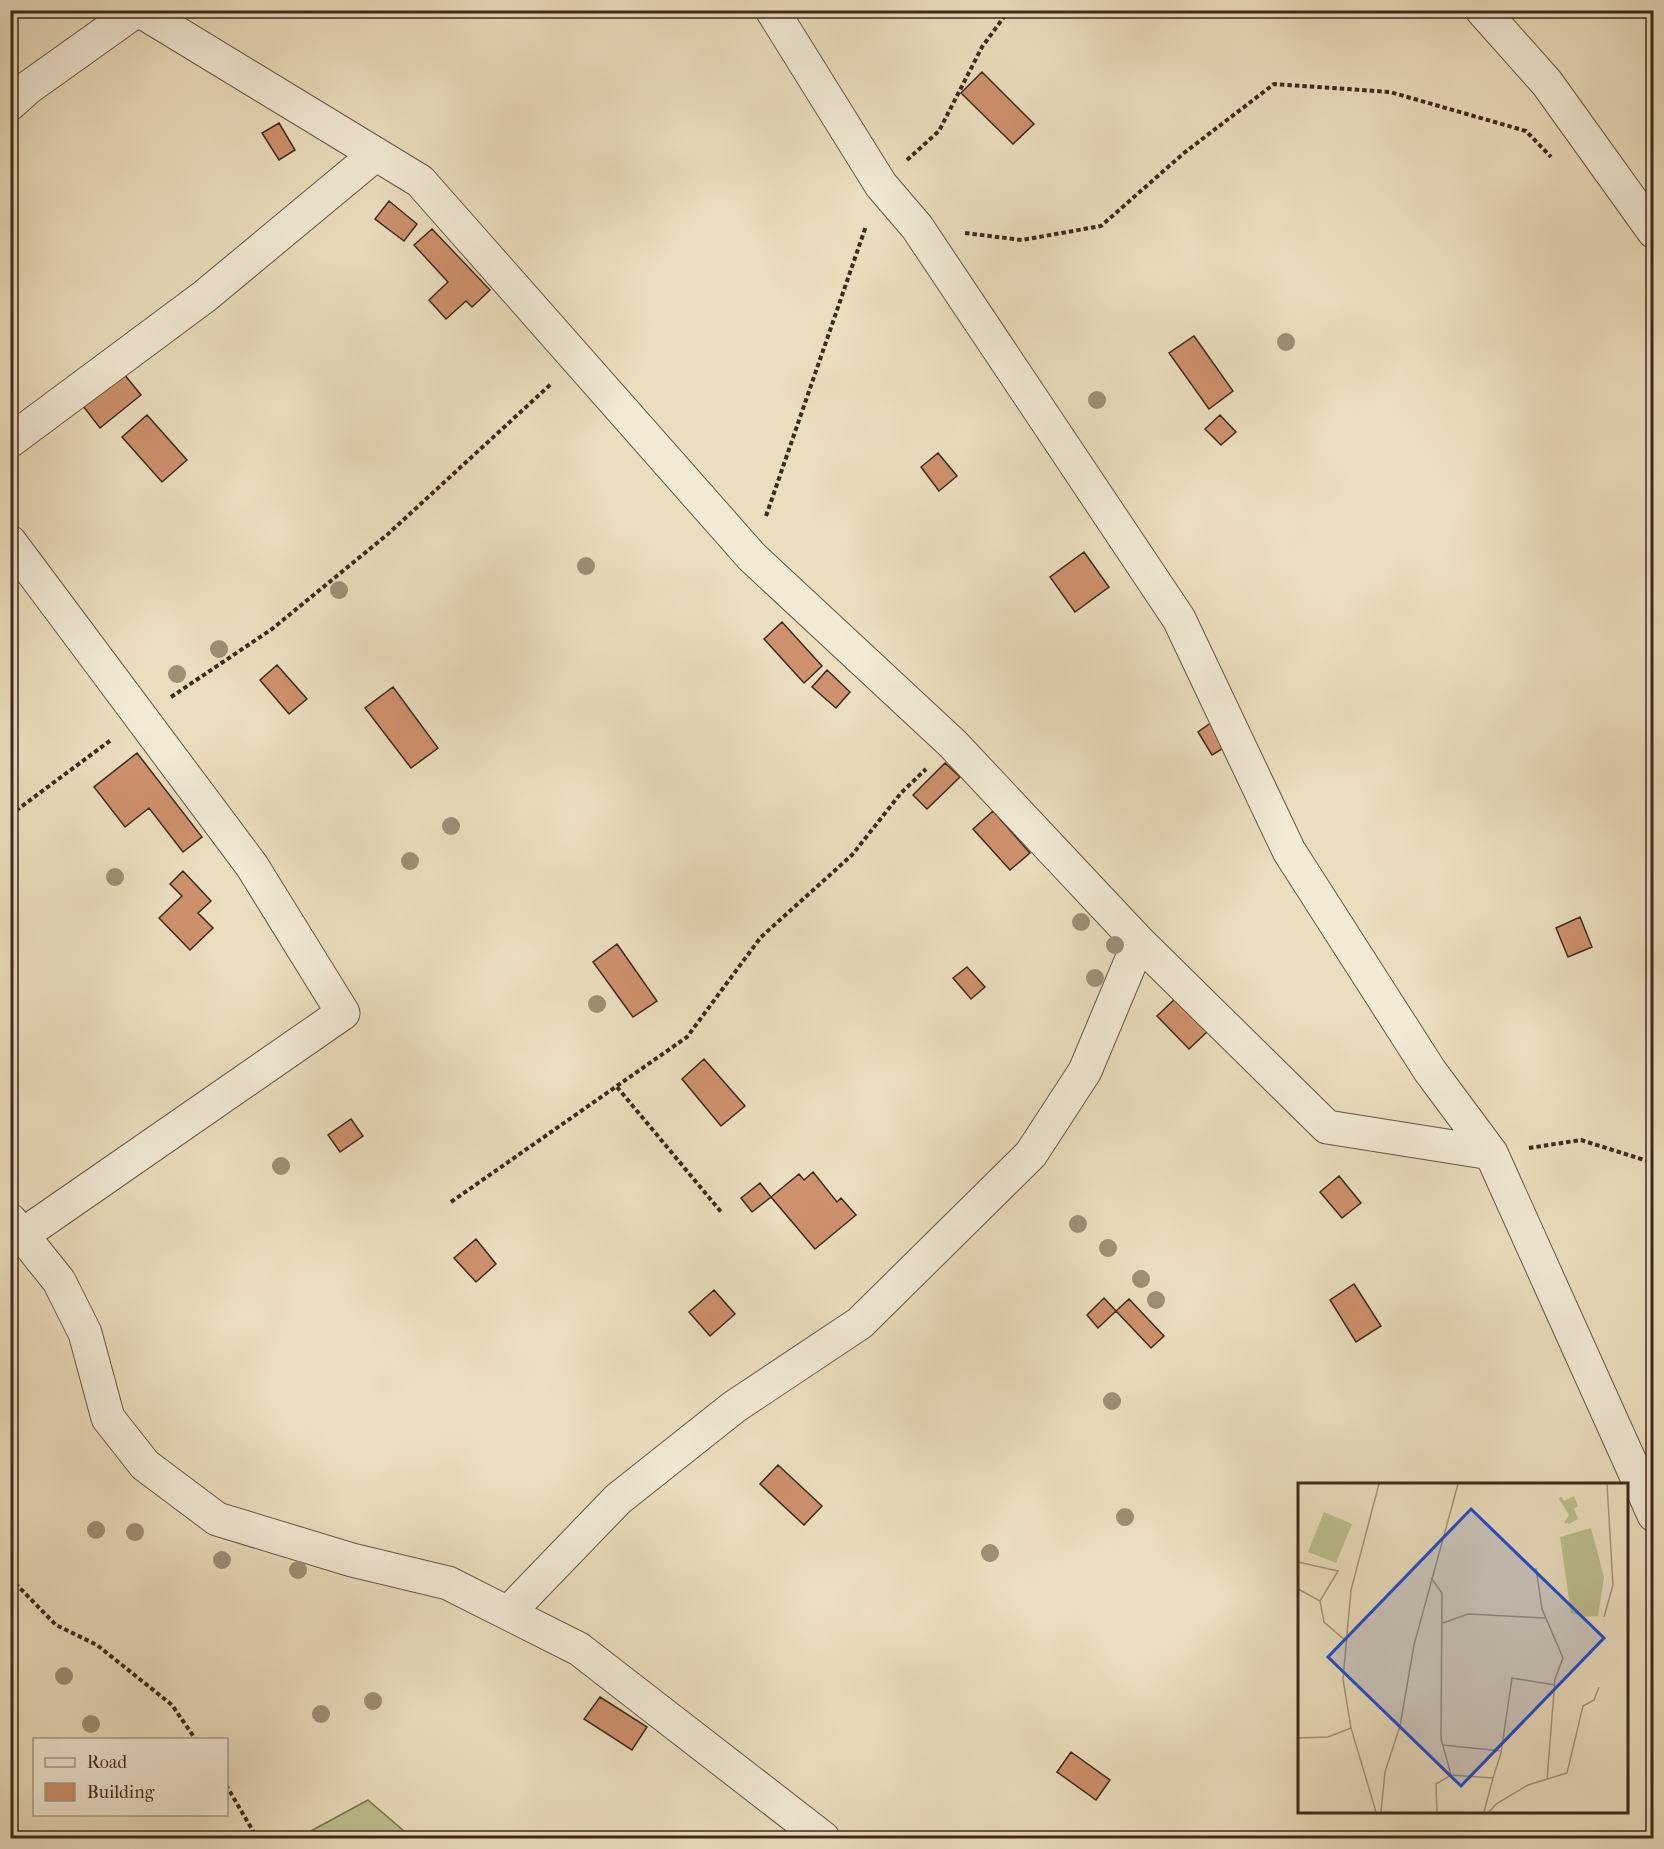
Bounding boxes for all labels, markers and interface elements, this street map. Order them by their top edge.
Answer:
inset map [1298,1483,1628,1813]
legend [33,1738,228,1816]
text: Road [87,1752,127,1773]
text: Building [87,1782,155,1803]

